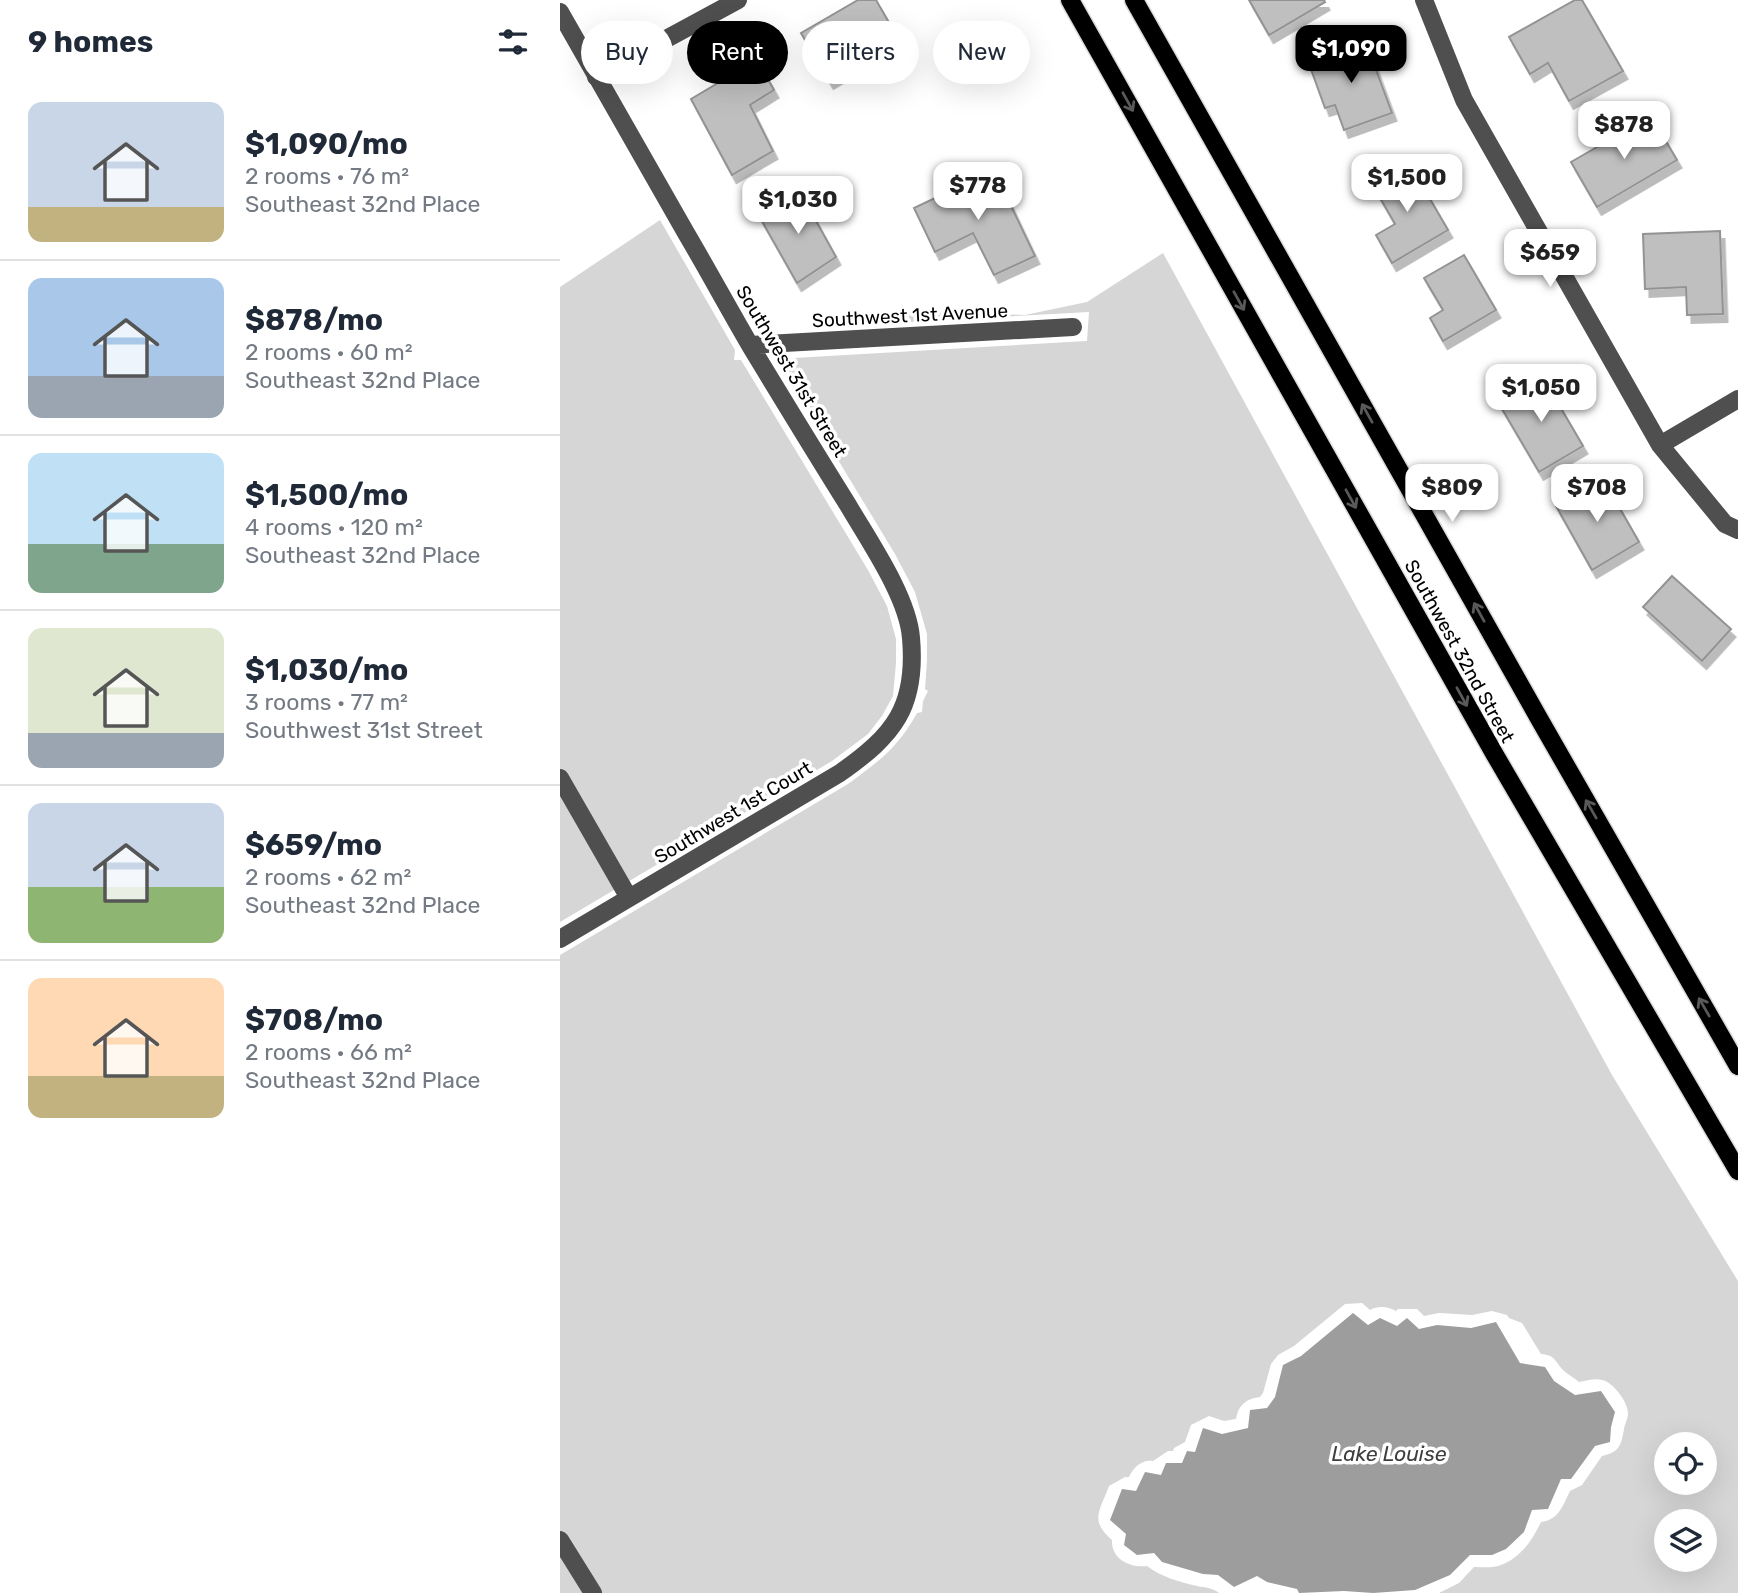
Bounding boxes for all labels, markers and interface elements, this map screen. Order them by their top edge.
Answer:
chip: Buy [581,21,673,84]
chip: Rent [687,21,788,84]
chip: Filters [802,21,919,84]
chip: New [933,21,1030,84]
icon: filters [494,23,532,61]
text: 9 homes [28,24,153,60]
pin: $1,090 [1294,25,1408,85]
text: $1,090 [1311,34,1391,62]
one-way arrow [1121,92,1135,112]
pin: $878 [1583,102,1665,161]
text: $878 [1594,110,1654,138]
text: $1,090/mo [245,126,408,162]
icon: home [84,130,168,214]
pin: $1,500 [1350,154,1464,214]
text: 2 rooms · 76 m² [245,162,409,190]
pin: $778 [937,162,1019,222]
text: $1,500 [1367,163,1447,191]
text: $778 [949,171,1007,199]
pin: $1,030 [741,176,855,236]
text: $1,030 [758,185,838,213]
text: Southeast 32nd Place [245,190,480,218]
pin: $659 [1509,230,1591,289]
text: $659 [1520,238,1580,266]
street label: Southwest 31st Street [731,281,852,462]
one-way arrow [1232,290,1246,310]
street label: Southwest 1st Avenue [811,299,1009,332]
text: $878/mo [245,302,383,338]
icon: home [84,306,168,390]
text: 2 rooms · 60 m² [245,338,413,366]
pin: $1,050 [1484,364,1598,424]
text: Southeast 32nd Place [245,366,480,394]
text: $1,050 [1501,373,1581,401]
one-way arrow [1360,404,1374,424]
pin: $809 [1411,464,1493,524]
pin: $708 [1556,464,1638,524]
text: $809 [1421,473,1483,501]
text: $708 [1567,473,1627,501]
text: $1,500/mo [245,477,408,513]
icon: home [84,481,168,565]
one-way arrow [1345,488,1358,509]
text: 4 rooms · 120 m² [245,513,423,541]
text: Southeast 32nd Place [245,541,480,569]
street label: Southwest 32nd Street [1400,556,1520,747]
one-way arrow [1472,602,1486,622]
text: $1,030/mo [245,652,408,688]
icon: home [84,656,168,740]
one-way arrow [1455,687,1469,707]
text: 3 rooms · 77 m² [245,688,408,716]
text: Southwest 31st Street [245,716,483,744]
street label: Southwest 1st Court [650,756,817,869]
one-way arrow [1584,800,1598,820]
text: $659/mo [245,827,382,863]
icon: home [84,831,168,915]
text: 2 rooms · 62 m² [245,863,411,891]
text: Southeast 32nd Place [245,891,480,919]
one-way arrow [1697,997,1710,1018]
text: $708/mo [245,1002,383,1038]
icon: home [84,1006,168,1090]
text: 2 rooms · 66 m² [245,1038,412,1066]
text: Southeast 32nd Place [245,1066,480,1094]
map controls [1654,1432,1717,1572]
button: locate [1654,1432,1717,1495]
water label: Lake Louise [1332,1441,1447,1466]
button: layers [1654,1509,1717,1572]

